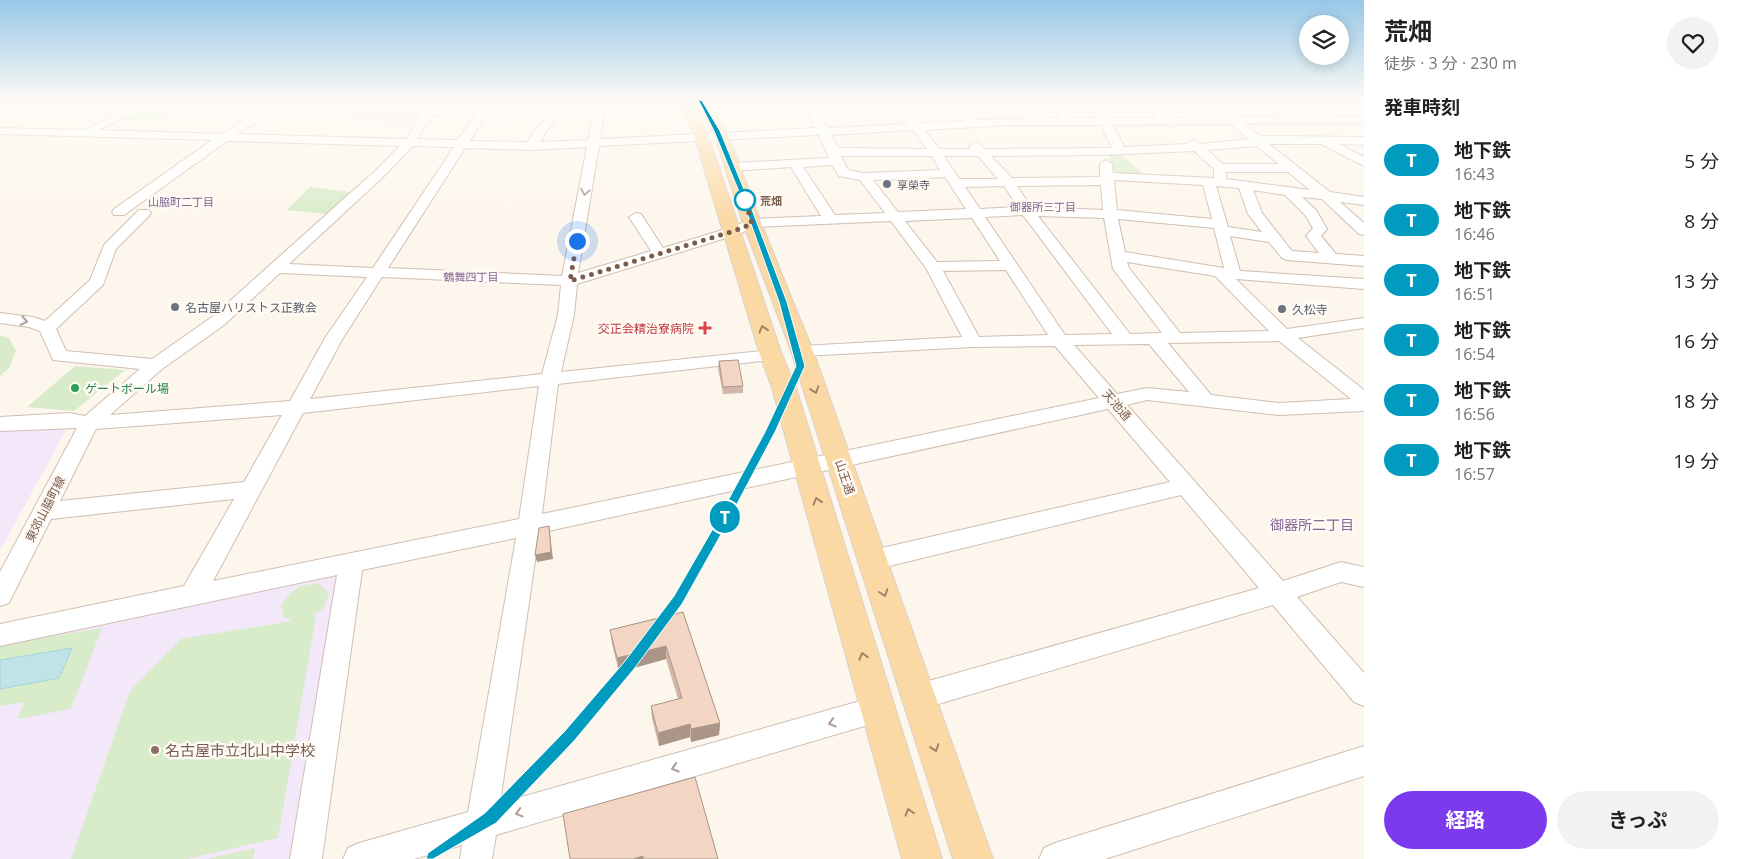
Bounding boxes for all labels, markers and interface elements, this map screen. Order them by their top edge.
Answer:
text: 荒畑 [1384,14,1432,47]
map controls [1299,15,1349,65]
button: layers [1299,15,1349,65]
button: heart [1667,17,1719,69]
text: 徒歩 · 3 分 · 230 m [1384,52,1517,74]
text: 発車時刻 [1384,94,1460,120]
text: 地下鉄 [1454,137,1511,163]
text: T [1406,148,1417,172]
text: 5 分 [1684,148,1719,174]
text: 16:43 [1454,163,1495,185]
place label: 享榮寺 [897,177,930,192]
marker: 享榮寺 [881,178,893,190]
one-way arrow [581,187,591,196]
marker: 荒畑 [734,189,756,211]
place label: 荒畑 [760,193,782,208]
district label: 山脇町二丁目 [148,194,214,209]
text: 地下鉄 [1454,197,1511,223]
district label: 御器所三丁目 [1009,199,1076,214]
text: T [1406,208,1417,232]
text: 8 分 [1684,208,1719,234]
text: 16:46 [1454,223,1495,245]
your location [565,229,590,254]
text: 地下鉄 [1454,257,1511,283]
text: T [1406,268,1417,292]
text: 13 分 [1673,268,1719,294]
district label: 鶴舞四丁目 [444,269,499,284]
text: 16:51 [1454,283,1495,305]
place label: 名古屋ハリストス正教会 [185,299,317,316]
marker: 名古屋ハリストス正教会 [169,301,181,313]
place label: 久松寺 [1292,301,1328,318]
marker: 久松寺 [1276,303,1288,315]
one-way arrow [20,315,28,325]
text: 地下鉄 [1454,317,1511,343]
place label: 交正会精治寮病院 [598,320,694,337]
marker: 交正会精治寮病院 [698,321,712,335]
one-way arrow [759,325,769,333]
text: T [1406,328,1417,352]
text: 16 分 [1673,328,1719,354]
text: 16:54 [1454,343,1495,365]
text: 地下鉄 [1454,377,1511,403]
place label: ゲートボール場 [85,380,169,397]
marker: ゲートボール場 [69,382,81,394]
one-way arrow [809,385,819,393]
street label: 天池通 [1099,386,1135,424]
text: T [1406,388,1417,412]
text: 18 分 [1673,388,1719,414]
text: 16:56 [1454,403,1495,425]
text: 地下鉄 [1454,437,1511,463]
text: T [1406,448,1417,472]
text: 19 分 [1673,448,1719,474]
street label: 山王通 [831,457,859,497]
text: 16:57 [1454,463,1495,485]
street label: 東郊山脇町線 [21,473,69,545]
one-way arrow [812,497,822,505]
line badge: T [709,501,741,533]
text: T [720,505,730,529]
district label: 御器所二丁目 [1270,515,1354,534]
one-way arrow [878,589,888,597]
one-way arrow [858,653,868,661]
one-way arrow [828,717,836,727]
place label: 名古屋市立北山中学校 [165,740,315,760]
one-way arrow [929,743,939,751]
marker: 名古屋市立北山中学校 [149,744,161,756]
one-way arrow [672,763,680,773]
button: 経路 [1384,791,1547,849]
button: きっぷ [1557,791,1719,849]
one-way arrow [516,808,524,818]
one-way arrow [904,809,914,817]

